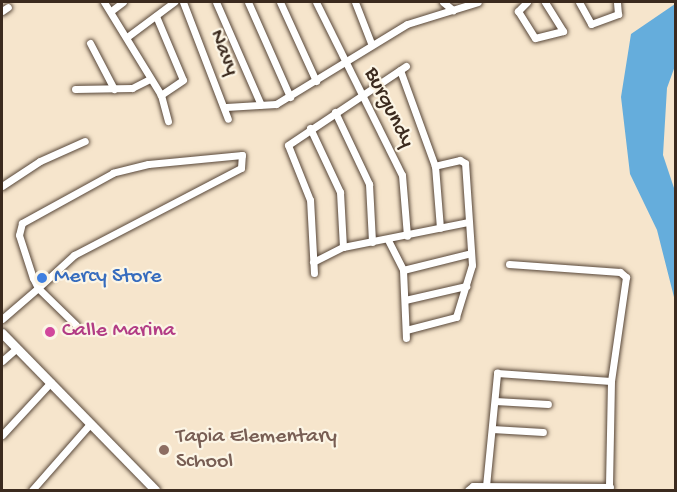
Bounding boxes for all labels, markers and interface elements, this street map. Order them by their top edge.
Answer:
street label: Navy [202,26,244,80]
street label: Burgundy [357,64,419,152]
place label: Mercy Store [54,265,162,291]
marker: Mercy Store [35,271,49,285]
place label: Calle Marina [62,319,175,345]
marker: Calle Marina [43,325,57,339]
place label: Tapia Elementary School [176,424,337,476]
marker: Tapia Elementary School [157,443,171,457]

